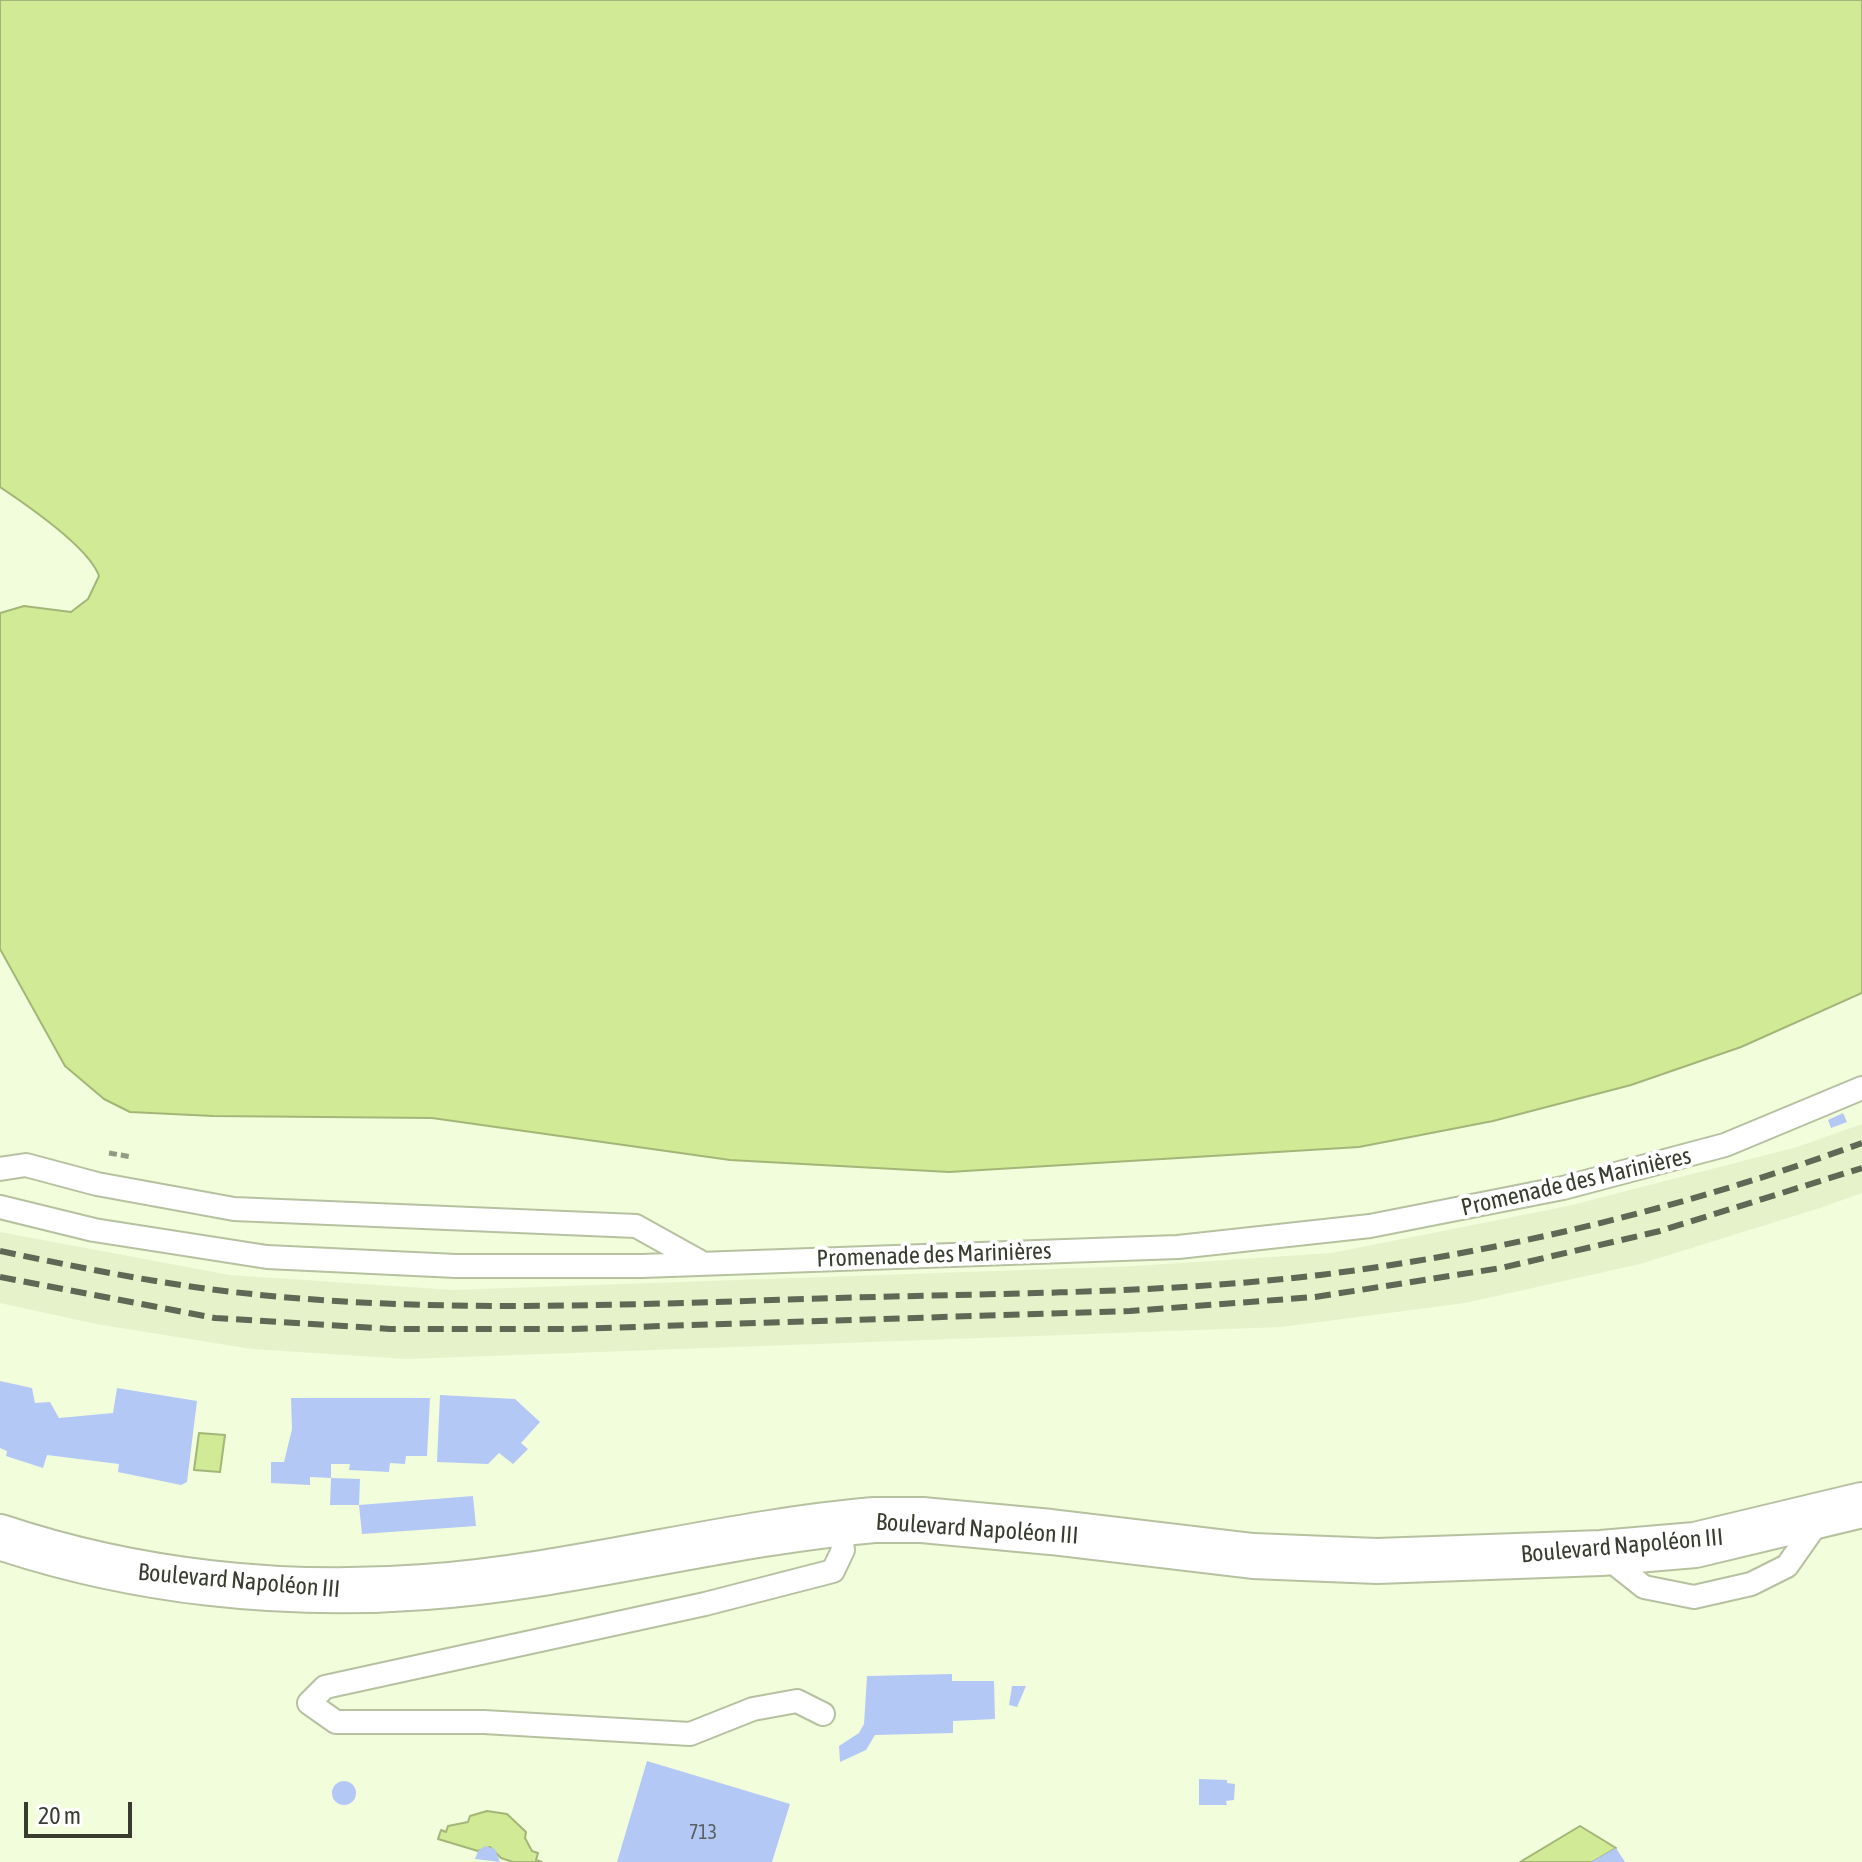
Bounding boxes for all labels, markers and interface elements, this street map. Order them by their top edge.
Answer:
street label: Promenade des Marinières [1458,1142,1694,1222]
street label: Promenade des Marinières [816,1237,1052,1273]
street label: Boulevard Napoléon III [875,1508,1079,1550]
street label: Boulevard Napoléon III [1520,1523,1724,1569]
street label: Boulevard Napoléon III [137,1558,341,1604]
scale bar [28,1786,136,1836]
text: 20 m [38,1802,81,1829]
house number: 713 [689,1821,717,1845]

